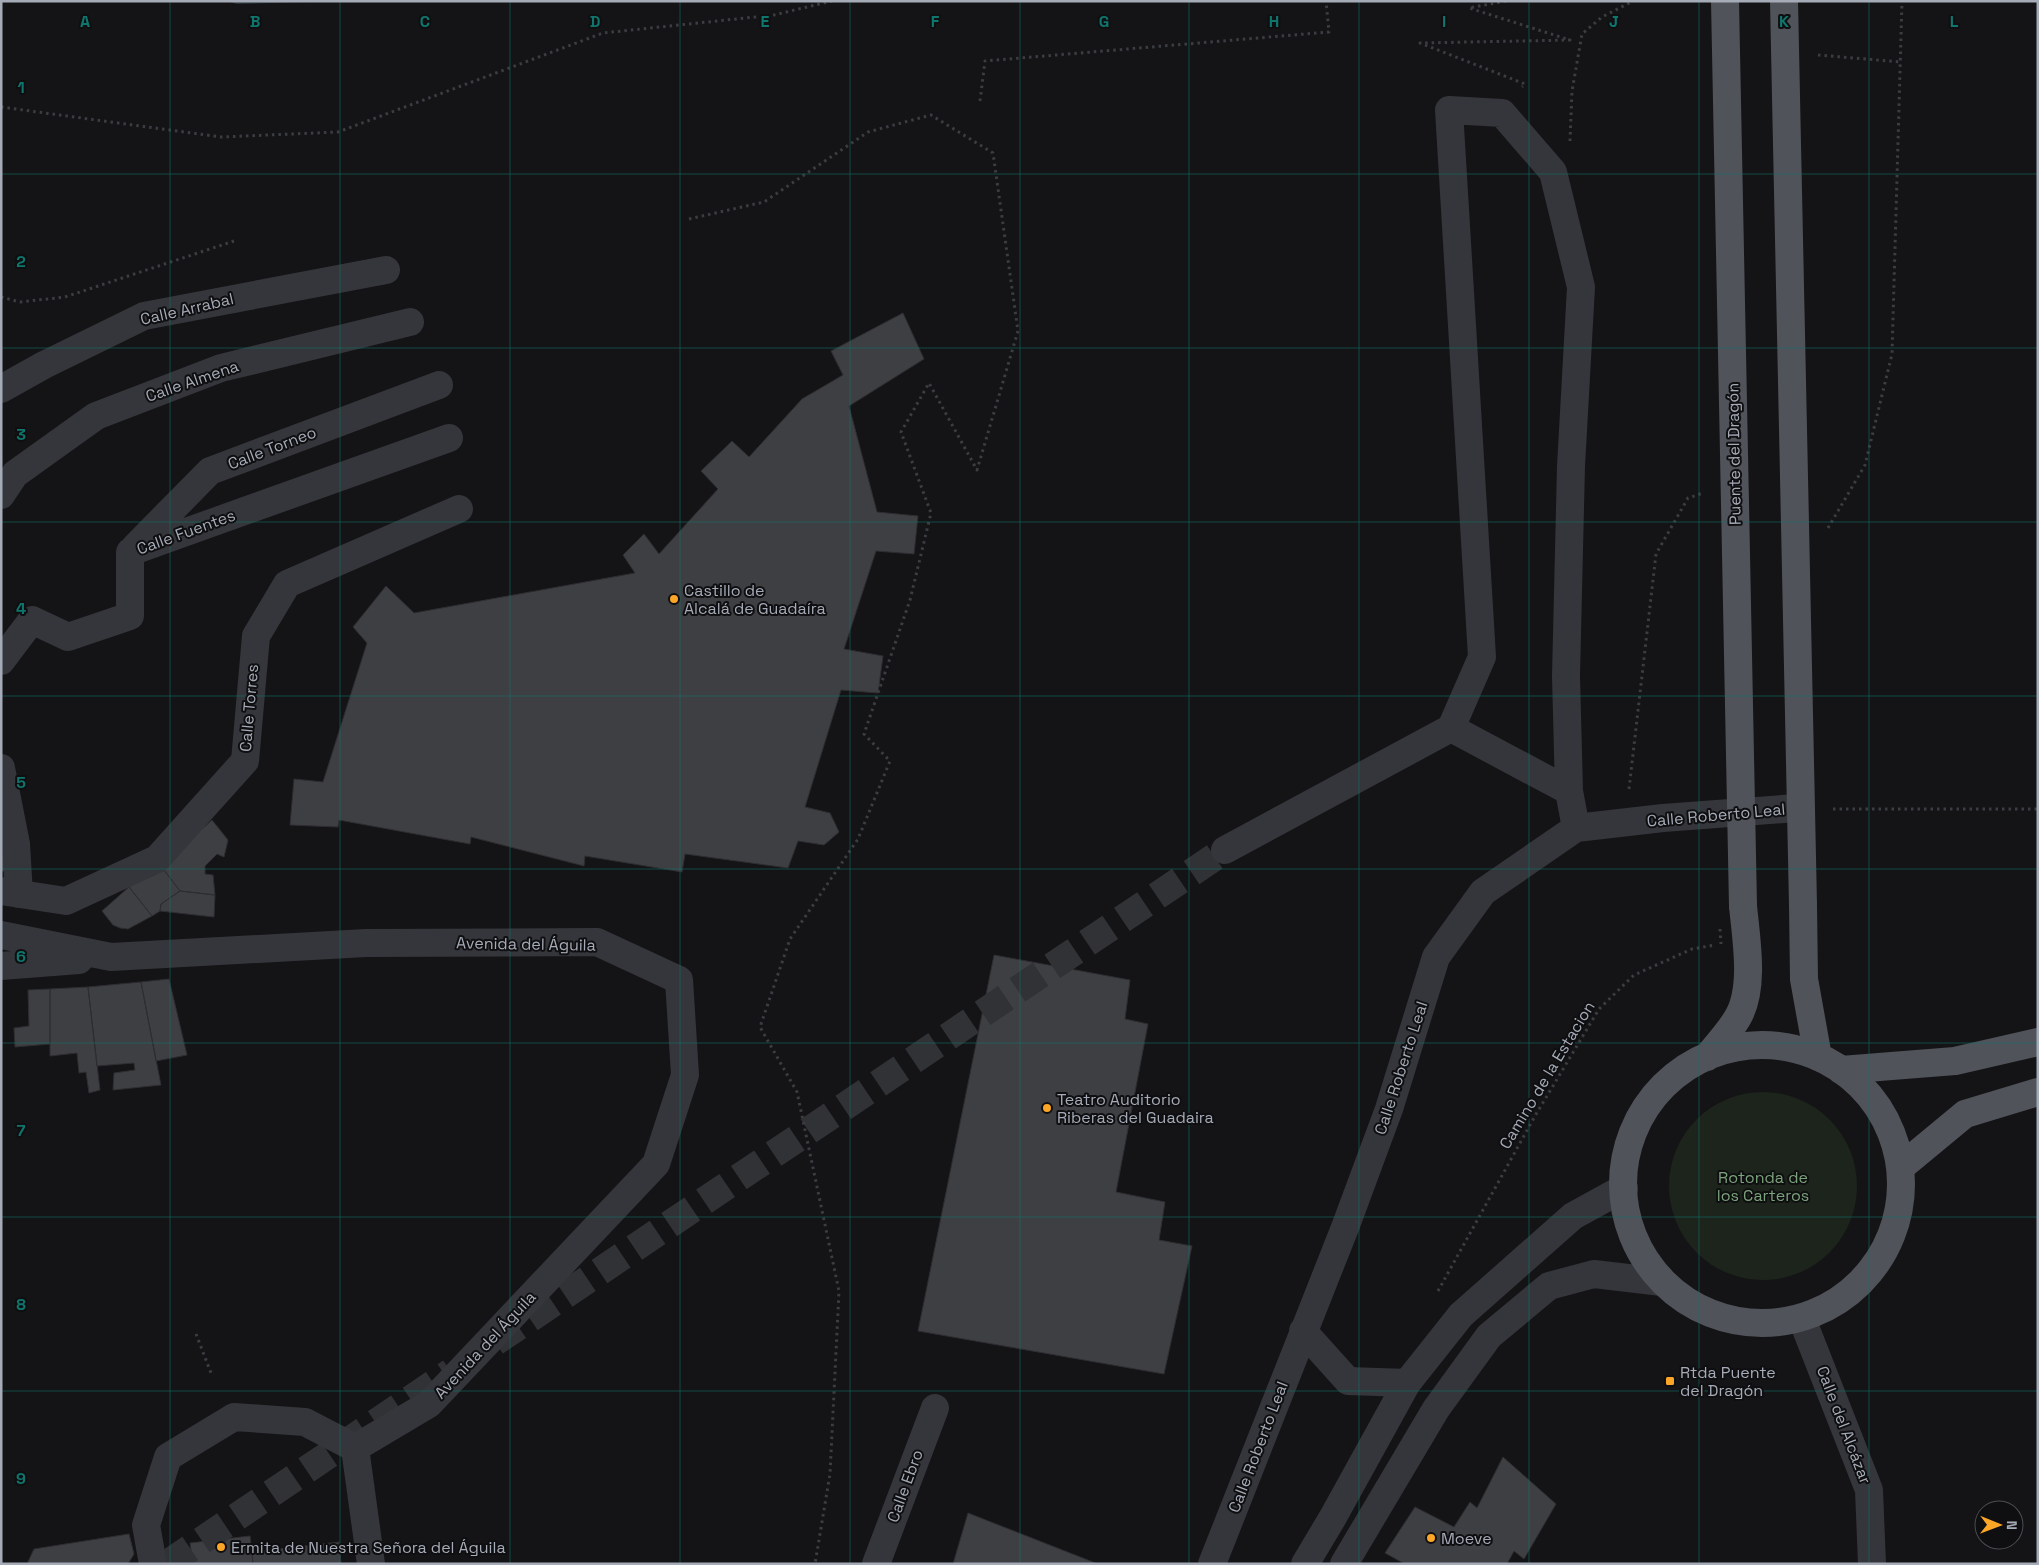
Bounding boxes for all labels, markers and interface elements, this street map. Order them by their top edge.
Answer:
text: A [80,11,90,32]
text: B [250,11,260,32]
text: C [420,11,430,32]
text: D [590,11,600,32]
text: E [761,11,770,32]
text: F [931,11,940,32]
text: G [1099,11,1109,32]
text: H [1269,11,1279,32]
text: I [1442,11,1446,32]
text: J [1609,11,1619,32]
text: K [1779,11,1789,32]
text: L [1950,11,1959,32]
text: 1 [17,77,25,98]
text: 2 [16,251,26,272]
street label: Calle Arrabal [138,288,236,330]
street label: Calle Almena [143,355,241,407]
street label: Puente del Dragón [1722,383,1746,525]
street label: Calle Torneo [225,421,319,475]
text: 3 [16,424,26,445]
street label: Calle Fuentes [134,504,238,560]
place label: Castillo de Alcalá de Guadaíra [684,580,826,619]
marker: Castillo de Alcalá de Guadaíra [668,593,680,605]
text: 4 [16,598,26,619]
street label: Calle Torres [235,663,263,753]
text: 5 [16,772,26,793]
street label: Calle Roberto Leal [1646,798,1786,832]
street label: Avenida del Águila [456,932,596,956]
text: 6 [16,946,26,967]
street label: Camino de la Estacion [1495,997,1599,1153]
street label: Calle Roberto Leal [1370,999,1432,1137]
place label: Teatro Auditorio Riberas del Guadaira [1057,1089,1214,1128]
marker: Teatro Auditorio Riberas del Guadaira [1041,1102,1053,1114]
text: 7 [17,1120,26,1141]
park label: Rotonda de los Carteros [1717,1167,1809,1206]
street label: Avenida del Águila [430,1287,540,1403]
text: 8 [16,1294,26,1315]
place label: Rtda Puente del Dragón [1680,1362,1776,1401]
street label: Calle del Alcázar [1812,1363,1876,1487]
marker: Rtda Puente del Dragón [1664,1375,1676,1387]
street label: Calle Roberto Leal [1223,1378,1293,1516]
street label: Calle Ebro [882,1447,928,1525]
text: 9 [16,1468,26,1489]
north arrow [1974,1500,2024,1550]
text: N [2003,1520,2021,1530]
place label: Moeve [1441,1528,1492,1549]
marker: Moeve [1425,1532,1437,1544]
place label: Ermita de Nuestra Señora del Águila [231,1537,506,1558]
marker: Ermita de Nuestra Señora del Águila [215,1541,227,1553]

